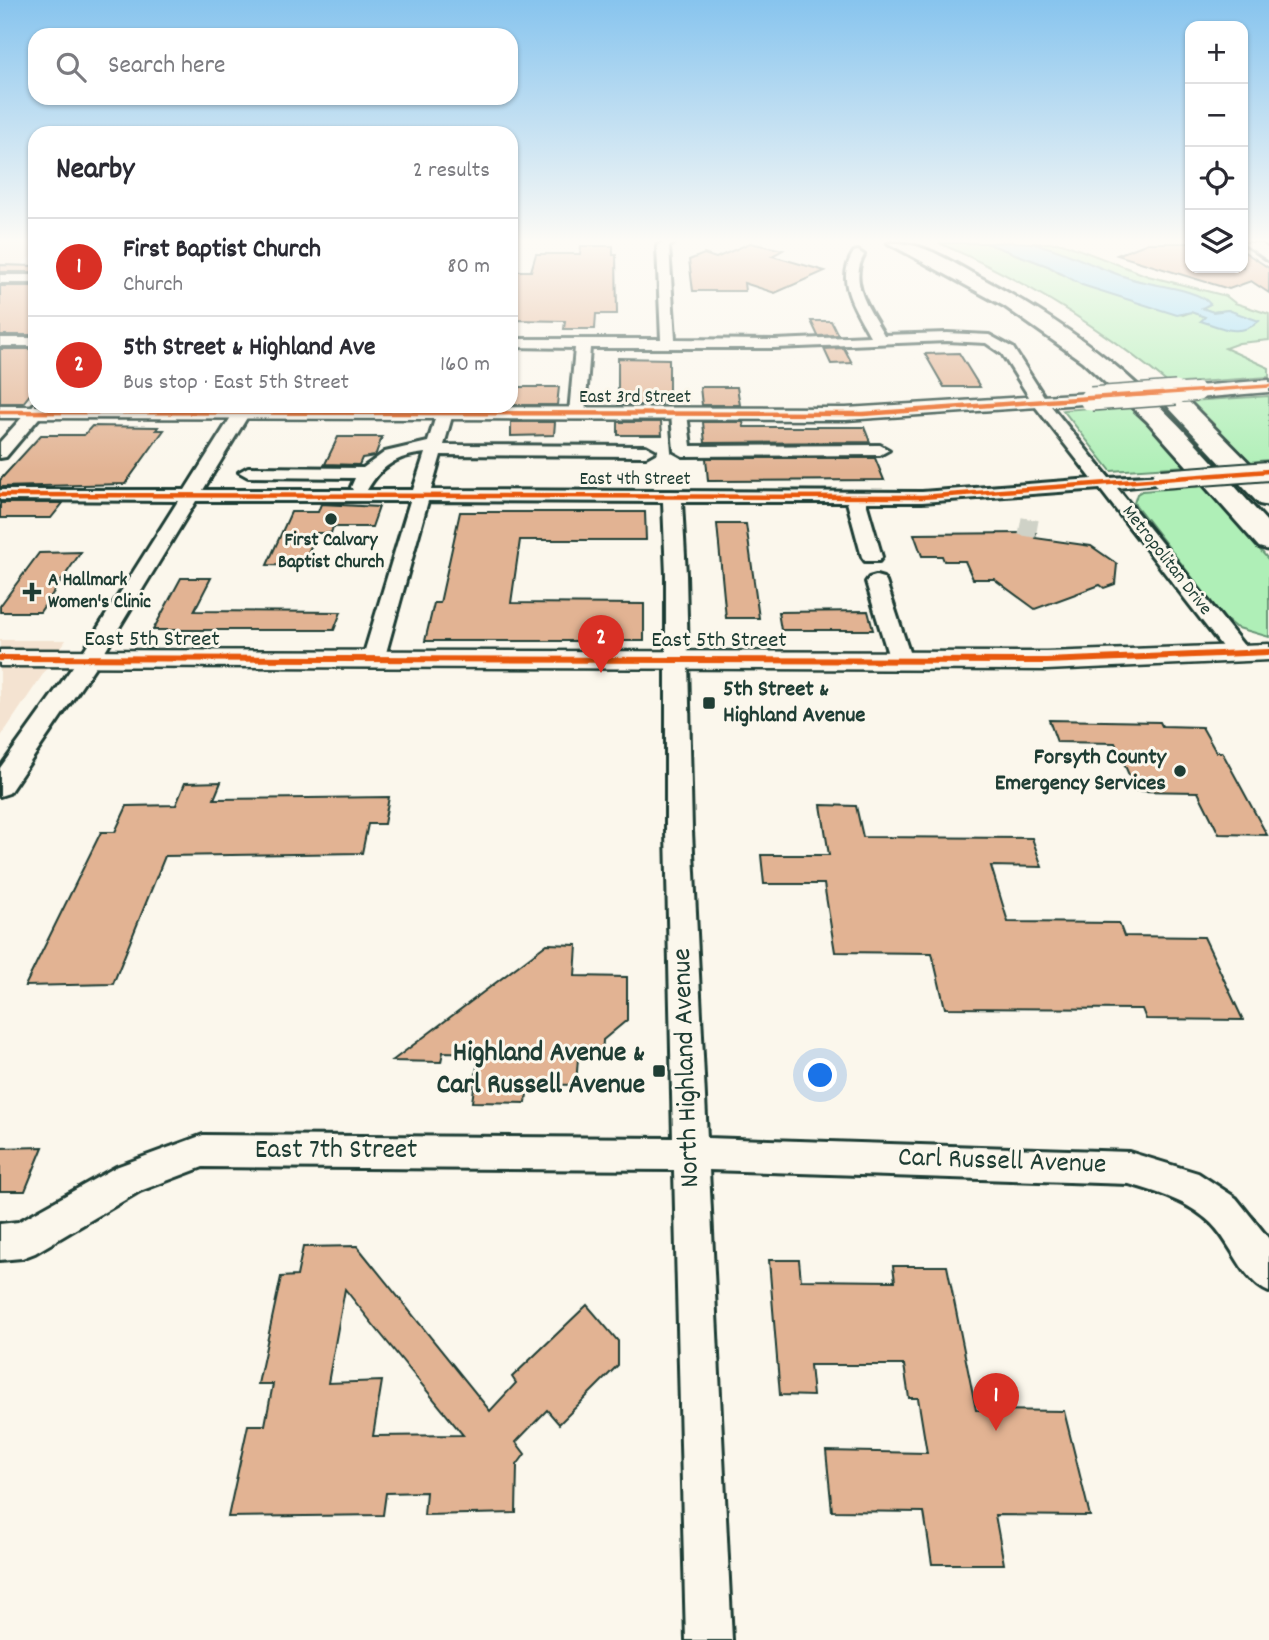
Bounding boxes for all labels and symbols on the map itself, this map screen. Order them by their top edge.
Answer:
street label: East 3rd Street [579,385,691,412]
street label: East 4th Street [579,467,691,494]
street label: Metropolitan Drive [1114,500,1218,622]
marker: First Calvary Baptist Church [323,511,339,527]
place label: First Calvary Baptist Church [278,528,384,577]
place label: A Hallmark Women's Clinic [48,568,151,617]
marker: A Hallmark Women's Clinic [22,582,42,602]
pin: 2 [578,615,624,673]
street label: East 5th Street [84,624,220,657]
street label: East 5th Street [651,625,787,658]
place label: 5th Street & Highland Avenue [723,674,865,733]
marker: 5th Street & Highland Avenue [701,695,717,711]
place label: Forsyth County Emergency Services [995,742,1168,801]
marker: Forsyth County Emergency Services [1172,763,1188,779]
street label: North Highland Avenue [664,948,712,1188]
place label: Highland Avenue & Carl Russell Avenue [437,1035,645,1107]
your location [803,1058,837,1092]
marker: Highland Avenue & Carl Russell Avenue [651,1063,667,1079]
street label: East 7th Street [255,1132,417,1172]
street label: Carl Russell Avenue [897,1139,1107,1187]
pin: 1 [973,1373,1019,1431]

